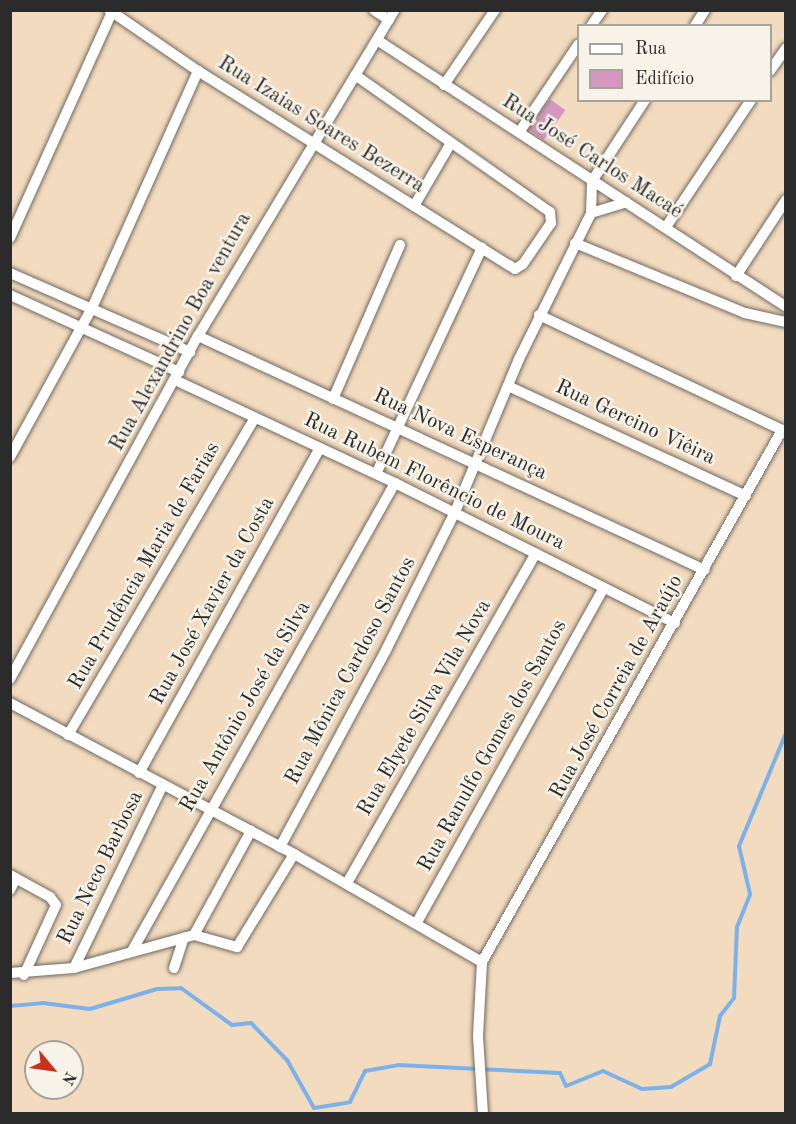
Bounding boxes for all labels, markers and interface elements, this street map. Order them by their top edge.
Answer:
legend [577,24,772,102]
text: Rua [635,40,666,58]
street label: Rua Izaias Soares Bezerra [213,51,429,199]
text: Edifício [635,70,694,88]
street label: Rua José Carlos Macaé [497,89,687,225]
street label: Rua Alexandrino Boa ventura [105,208,257,456]
street label: Rua Gercino Viêira [551,375,719,471]
street label: Rua Nova Esperança [369,384,551,486]
street label: Rua Rubem Florêncio de Moura [299,408,569,556]
street label: Rua Prudência Maria de Farias [64,438,226,694]
street label: Rua José Xavier da Costa [145,493,281,709]
street label: Rua Mônica Cardoso Santos [280,553,422,789]
street label: Rua José Correia de Araújo [545,571,689,803]
street label: Rua Elyete Silva Vila Nova [353,595,497,821]
street label: Rua Antônio José da Silva [175,597,317,817]
street label: Rua Ranulfo Gomes dos Santos [413,616,573,876]
street label: Rua Neco Barbosa [53,787,149,949]
north arrow [24,1040,84,1100]
text: N [58,1069,78,1087]

